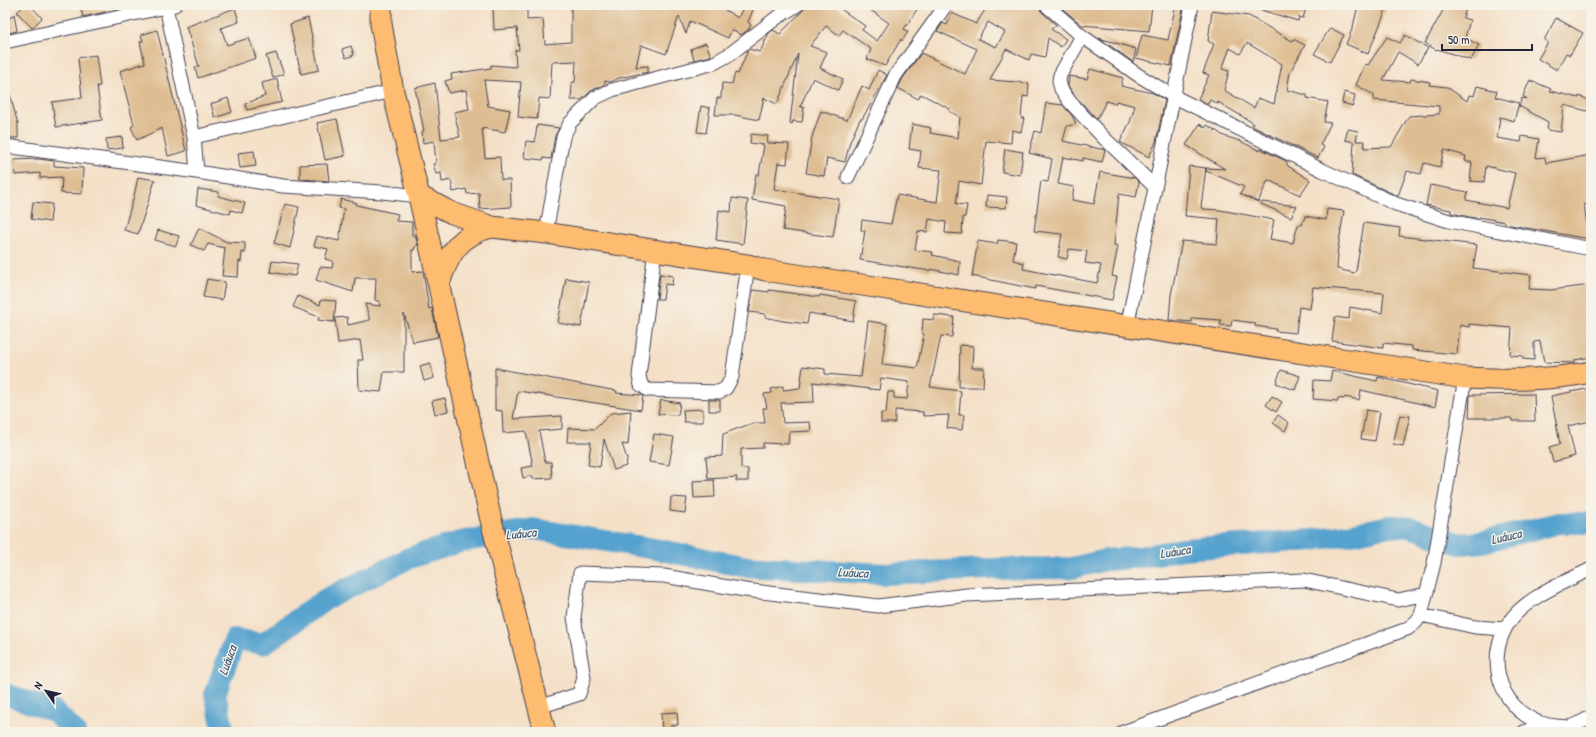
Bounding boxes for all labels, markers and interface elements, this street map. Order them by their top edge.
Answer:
scale bar [1442,26,1532,52]
text: 50 m [1448,31,1469,48]
water label: Luáuca [505,522,539,544]
water label: Luáuca [1489,523,1525,548]
water label: Luáuca [1159,539,1193,562]
water label: Luáuca [837,562,871,582]
water label: Luáuca [213,641,241,677]
north arrow [26,671,66,711]
text: N [30,679,45,692]

